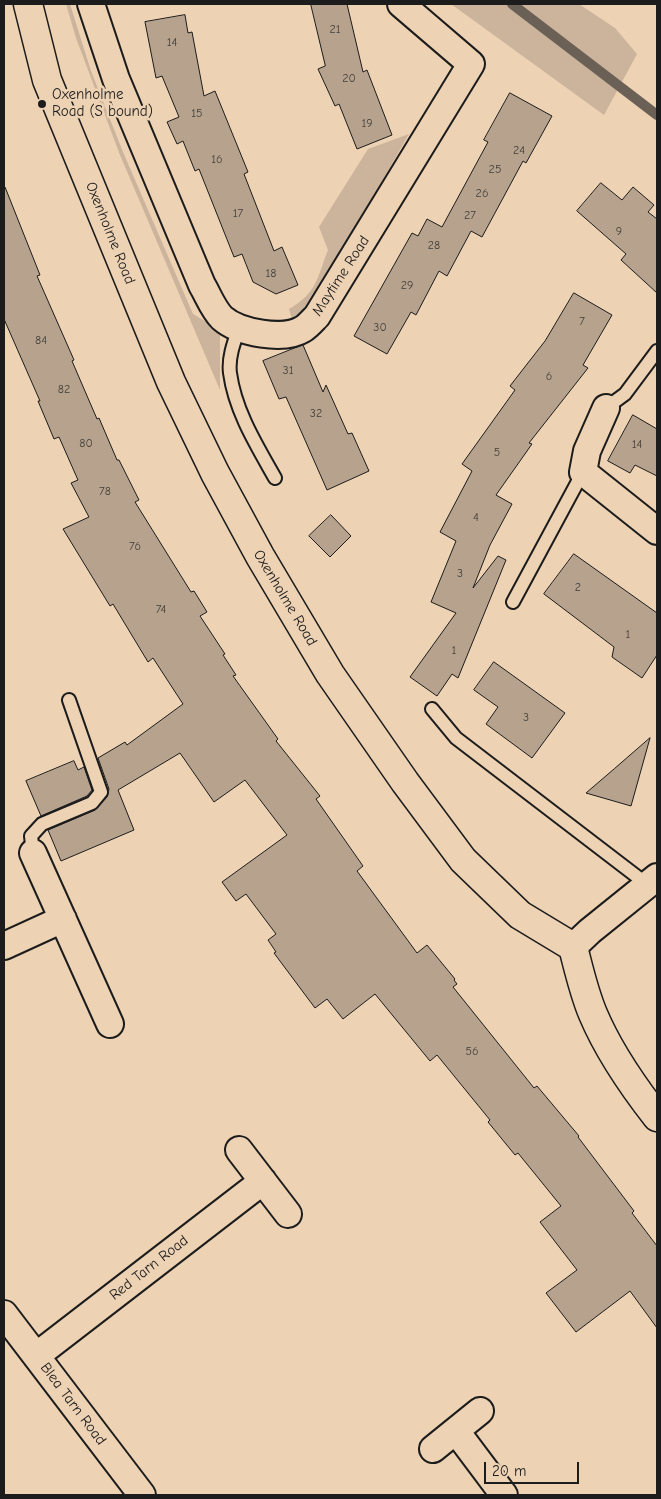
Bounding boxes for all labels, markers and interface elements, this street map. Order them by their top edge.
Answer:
house number: 21 [329,23,341,37]
house number: 14 [167,36,177,50]
house number: 20 [342,72,356,86]
place label: Oxenholme Road (S bound) [52,86,153,121]
marker: Oxenholme Road (S bound) [36,98,48,110]
house number: 15 [191,107,203,121]
house number: 19 [361,117,373,131]
house number: 24 [513,144,525,158]
house number: 16 [211,153,223,167]
house number: 25 [489,163,501,177]
street label: Oxenholme Road [81,179,139,287]
house number: 26 [476,187,488,201]
house number: 17 [233,207,243,221]
house number: 27 [464,209,476,223]
house number: 9 [616,225,622,239]
street label: Maytime Road [308,233,374,319]
house number: 28 [428,239,440,253]
house number: 18 [266,267,276,281]
house number: 29 [401,279,413,293]
house number: 7 [579,315,585,329]
house number: 30 [373,321,387,335]
house number: 84 [35,334,47,348]
house number: 31 [283,364,293,378]
house number: 6 [546,370,552,384]
house number: 82 [58,383,70,397]
house number: 32 [310,407,322,421]
house number: 80 [79,437,93,451]
house number: 14 [632,438,642,452]
house number: 5 [494,446,500,460]
house number: 78 [99,485,111,499]
house number: 4 [473,511,479,525]
house number: 76 [129,540,141,554]
street label: Oxenholme Road [249,547,321,649]
house number: 3 [457,567,463,581]
house number: 2 [575,581,581,595]
house number: 74 [156,603,166,617]
house number: 1 [626,628,630,642]
house number: 1 [452,644,456,658]
house number: 3 [523,711,529,725]
house number: 56 [465,1045,479,1059]
street label: Red Tarn Road [106,1232,192,1304]
street label: Blea Tarn Road [36,1359,110,1449]
scale bar [486,1452,581,1484]
text: 20 m [492,1462,526,1480]

